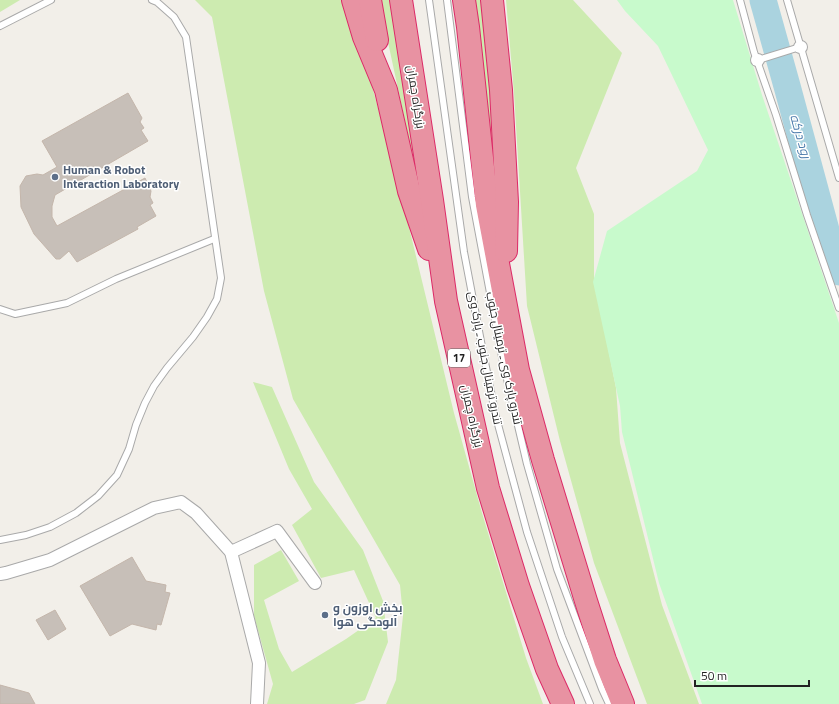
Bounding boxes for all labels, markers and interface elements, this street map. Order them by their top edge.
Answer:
street label: بزرگراه چمران [402,64,431,130]
water label: رود درکه [785,112,817,162]
place label: Human & Robot Interaction Laboratory [63,160,179,193]
marker: Human & Robot Interaction Laboratory [50,172,60,182]
street label: تندرو ترمینال جنوب ـ پارک وی [463,290,508,427]
street label: تندرو پارک وی ـ ترمینال جنوب [481,290,528,427]
road number: 17 [448,349,470,367]
street label: بزرگراه چمران [456,383,489,449]
place label: بخش اوزون و آلودگی هوا [333,598,402,631]
marker: بخش اوزون و آلودگی هوا [320,610,330,620]
scale bar [695,662,809,688]
text: 50 m [701,666,727,685]

